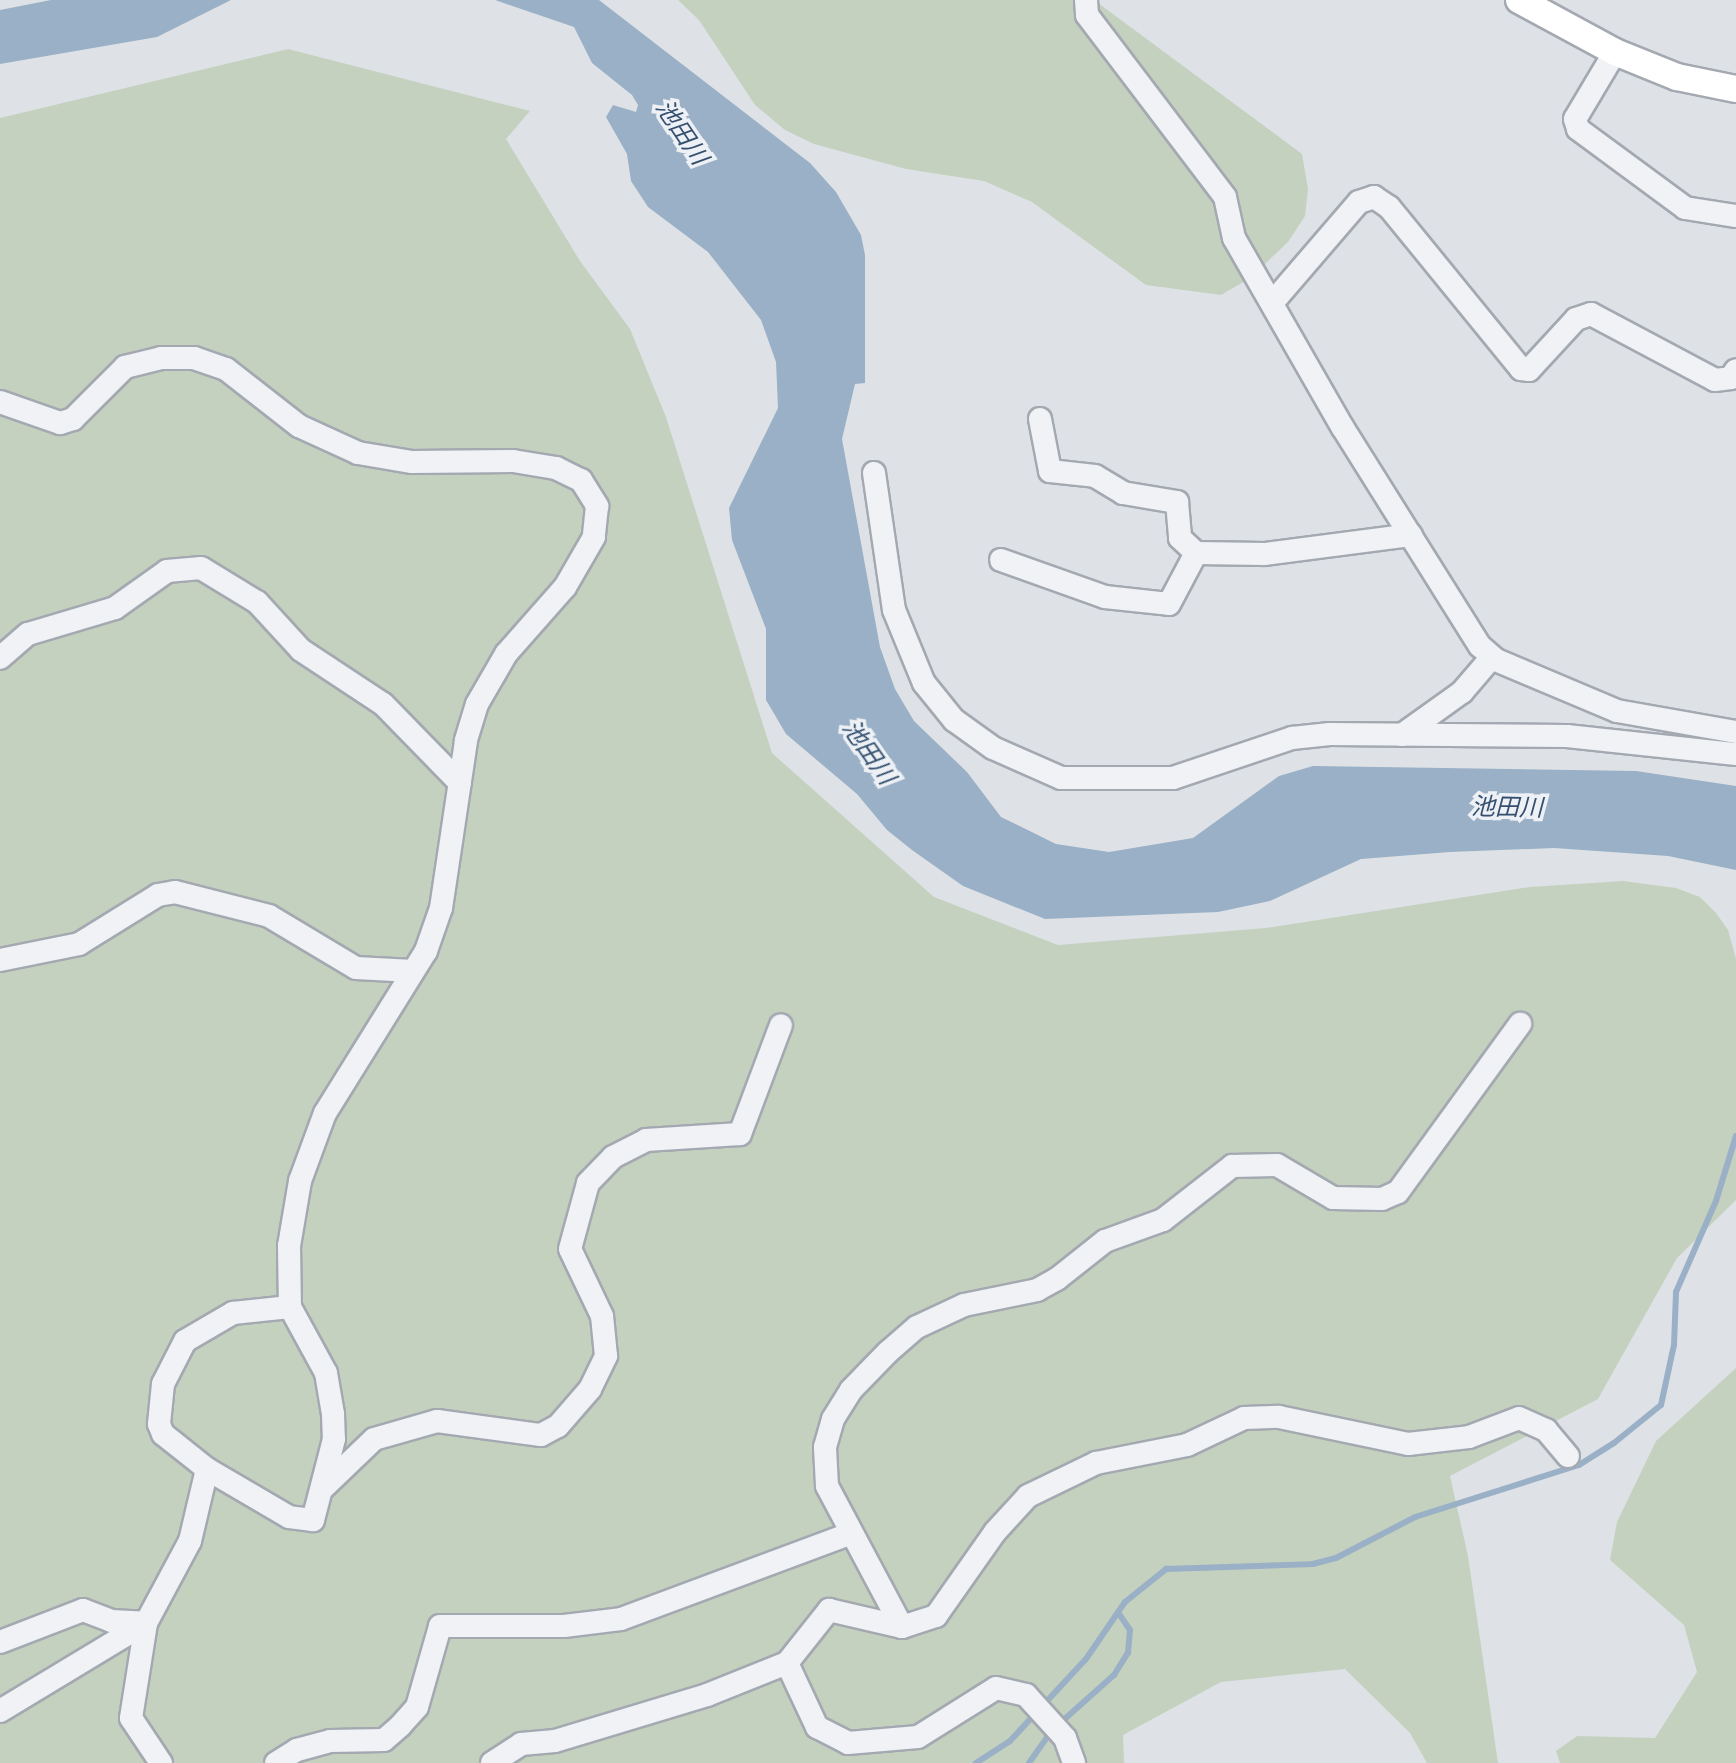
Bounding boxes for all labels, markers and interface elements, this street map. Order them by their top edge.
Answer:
water label: 池田川 [650,94,714,170]
water label: 池田川 [837,714,901,790]
water label: 池田川 [1471,792,1543,822]

